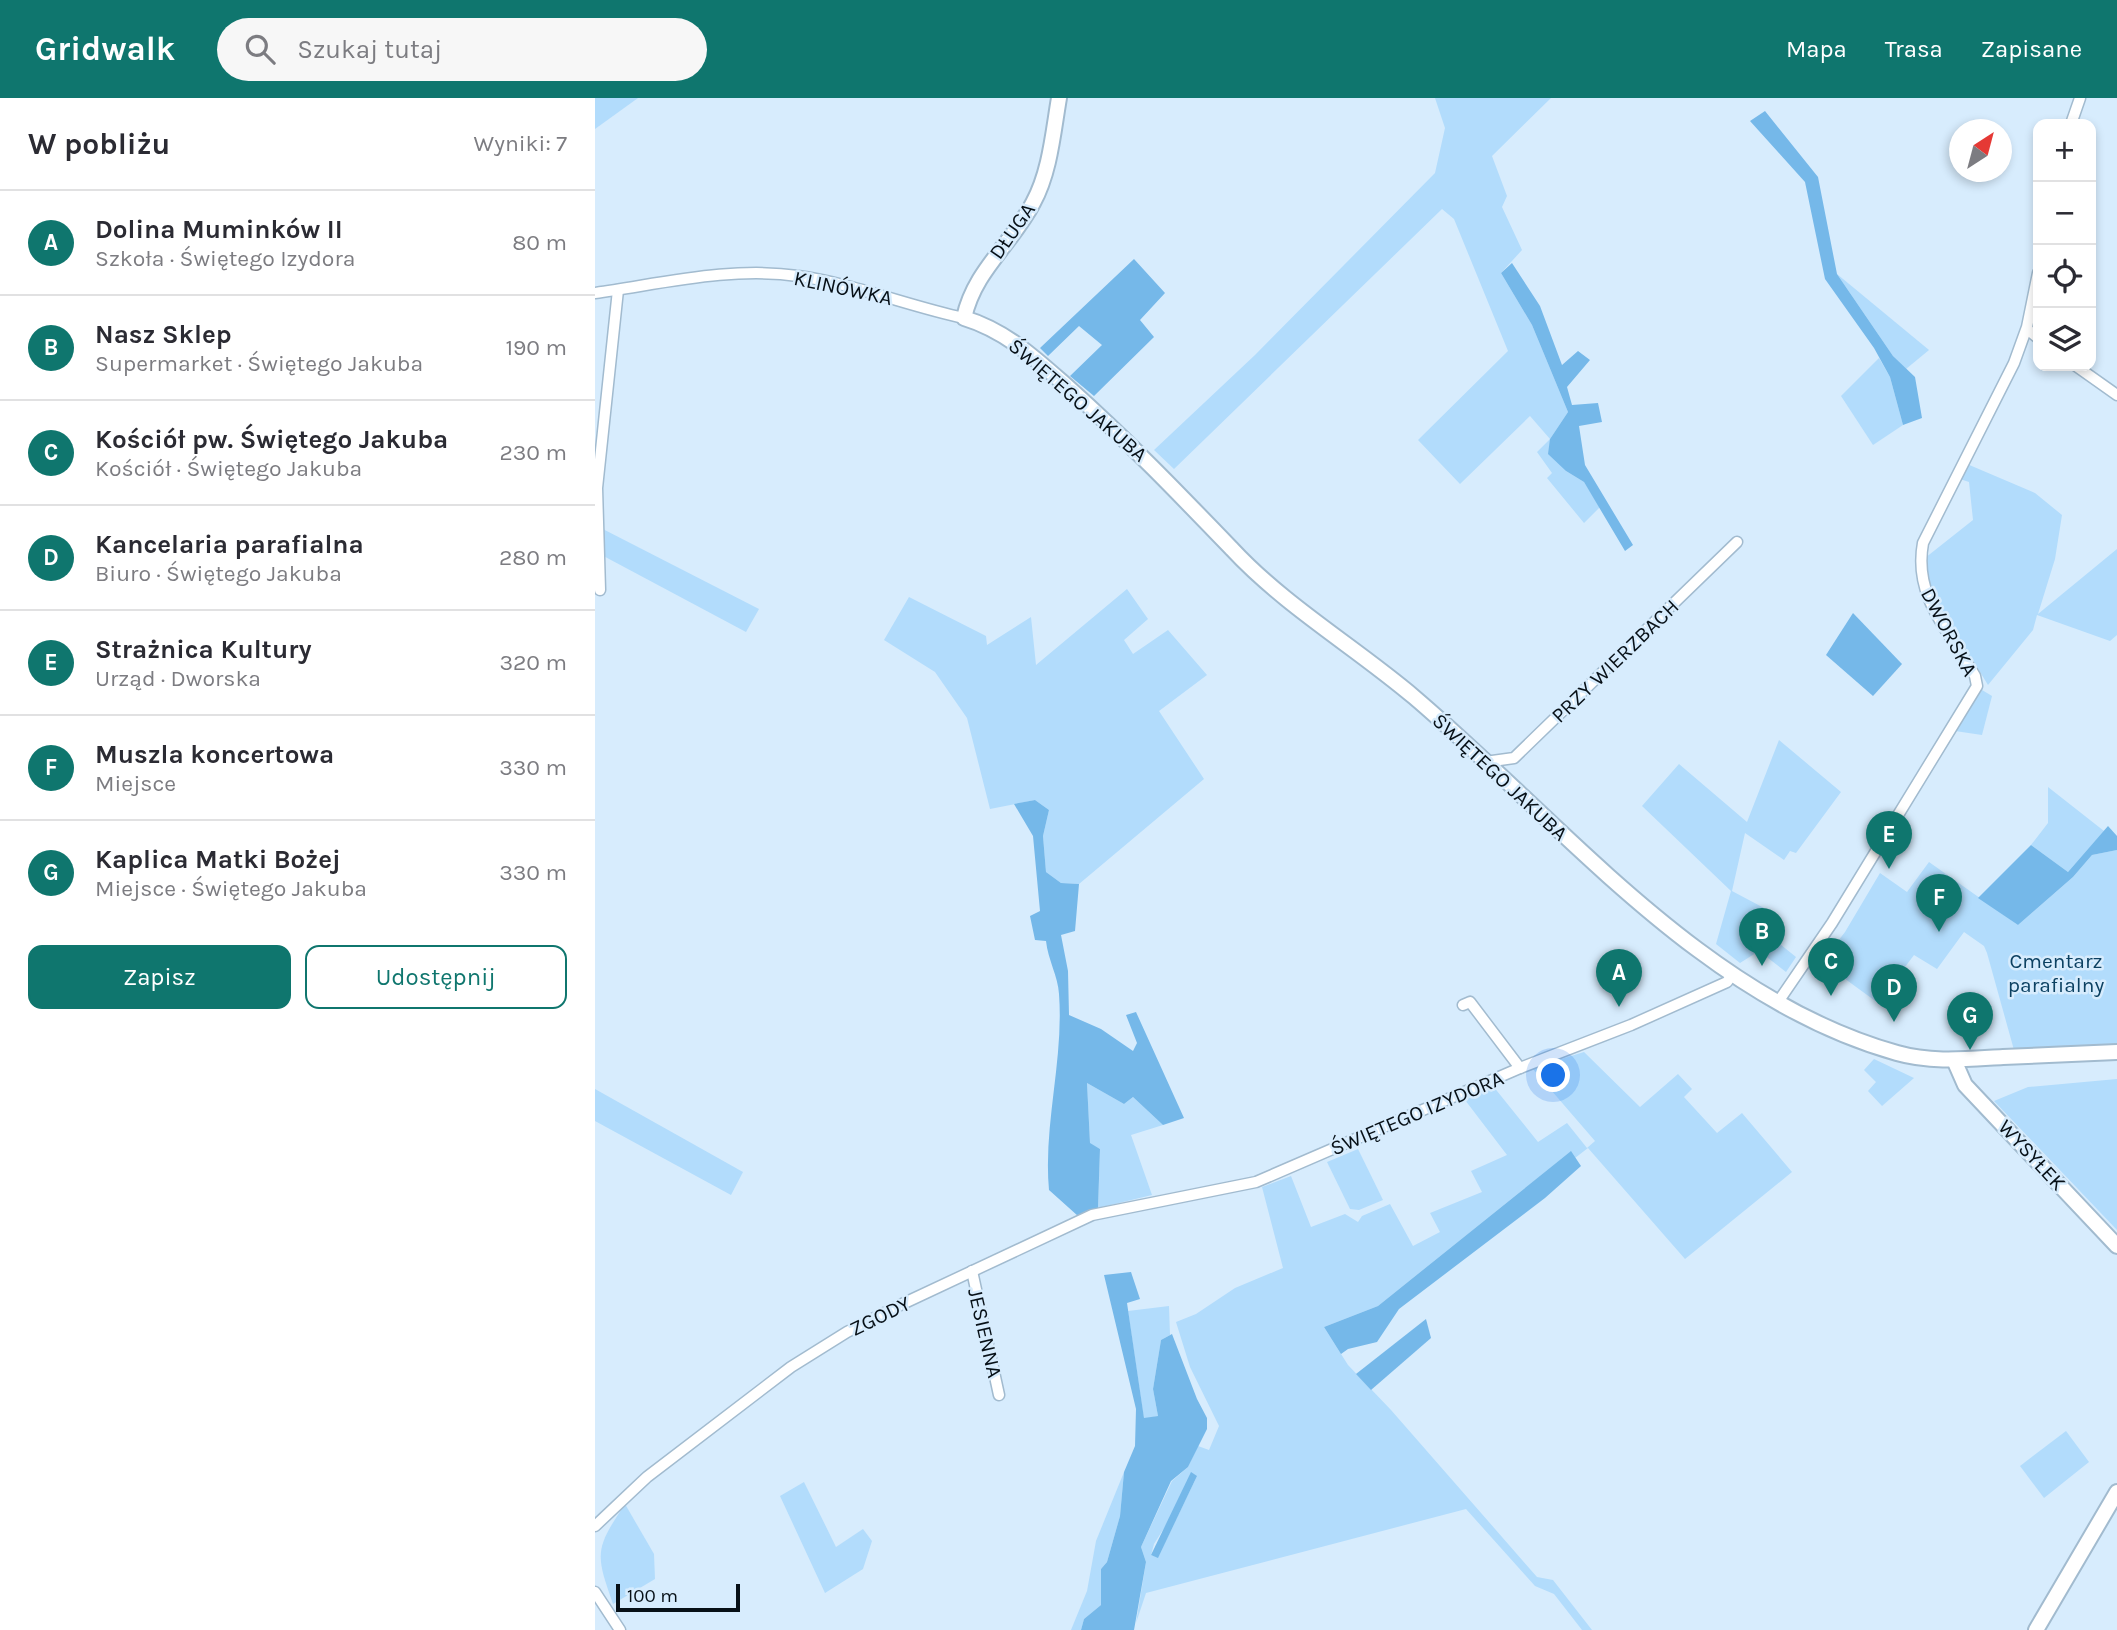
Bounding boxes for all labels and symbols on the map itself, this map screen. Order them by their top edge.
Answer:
north arrow [1949,119,2012,182]
street label: DŁUGA [984,198,1040,264]
street label: KLINÓWKA [792,266,894,310]
street label: ŚWIĘTEGO JAKUBA [1004,333,1152,467]
street label: DWORSKA [1916,584,1982,680]
street label: PRZY WIERZBACH [1547,594,1683,728]
street label: ŚWIĘTEGO JAKUBA [1428,708,1572,846]
pin: E [1866,811,1912,869]
pin: F [1916,874,1962,932]
pin: B [1739,908,1785,966]
pin: C [1808,938,1854,996]
pin: A [1596,949,1642,1007]
park label: Cmentarz parafialny [2008,949,2104,997]
pin: D [1871,964,1917,1022]
pin: G [1947,992,1993,1050]
your location [1536,1058,1570,1092]
street label: ŚWIĘTEGO IZYDORA [1327,1066,1507,1160]
street label: WYSYŁEK [1993,1115,2071,1195]
street label: JESIENNA [963,1286,1007,1380]
street label: ZGODY [846,1291,915,1341]
scale bar [616,1581,740,1613]

